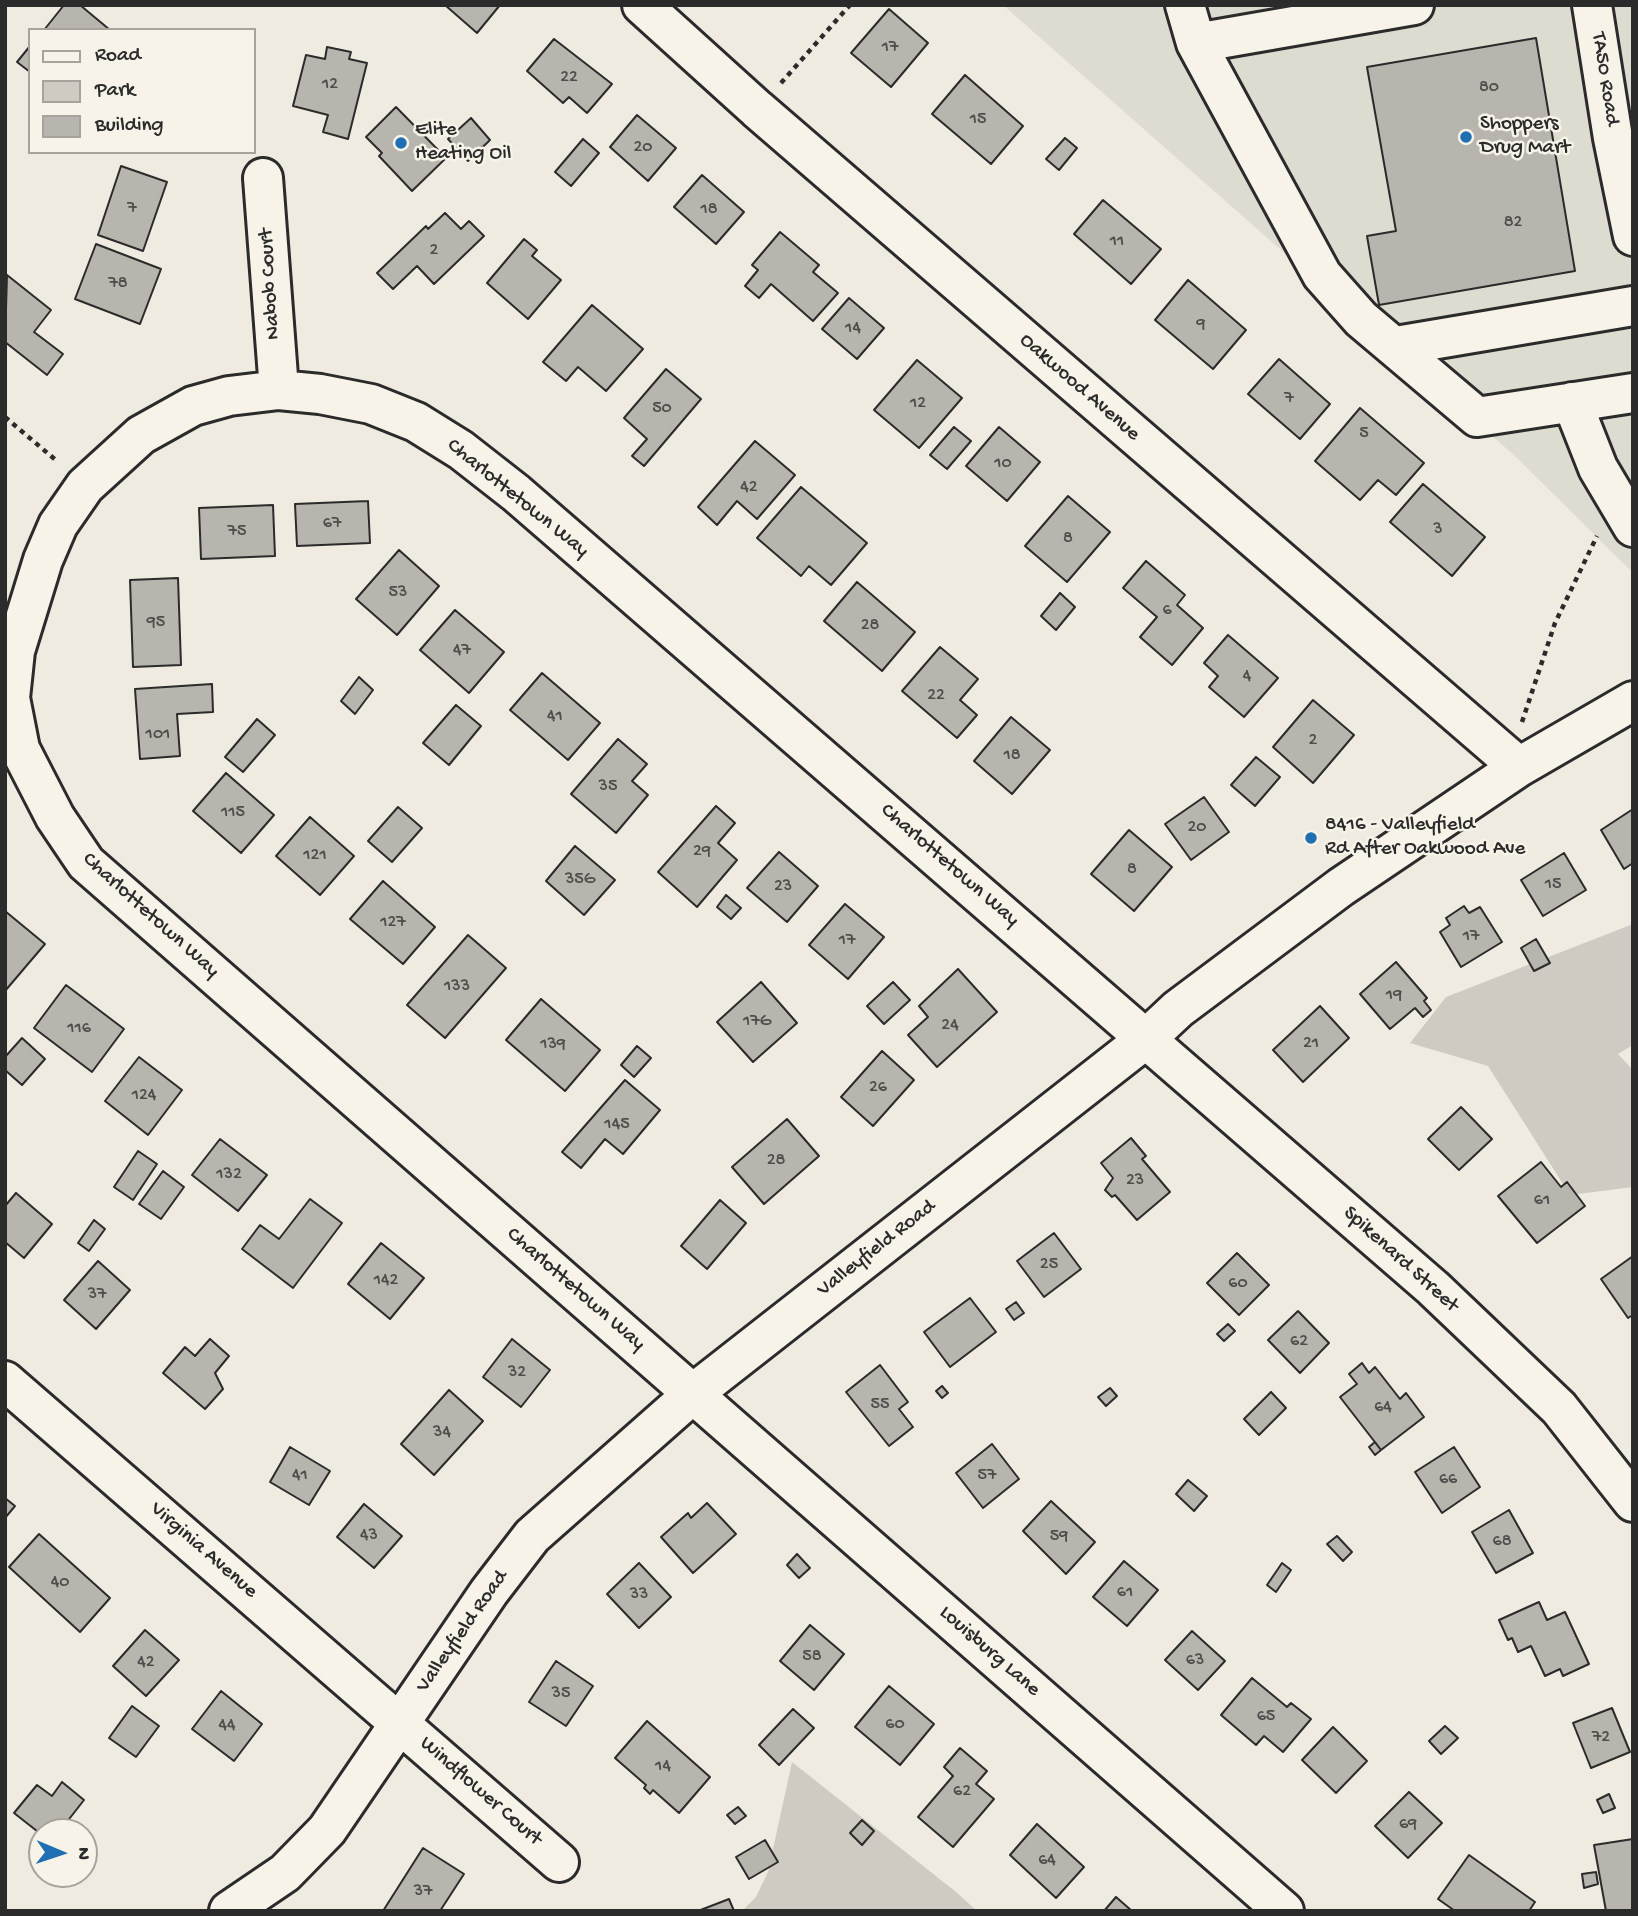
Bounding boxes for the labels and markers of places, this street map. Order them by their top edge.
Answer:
place label: Shoppers Drug Mart [1480,112,1570,162]
place label: Elite Heating Oil [415,118,511,168]
marker: Shoppers Drug Mart [1458,129,1474,145]
marker: Elite Heating Oil [393,135,409,151]
place label: 8416 - Valleyfield Rd After Oakwood Ave [1325,813,1525,863]
marker: 8416 - Valleyfield Rd After Oakwood Ave [1303,830,1319,846]

